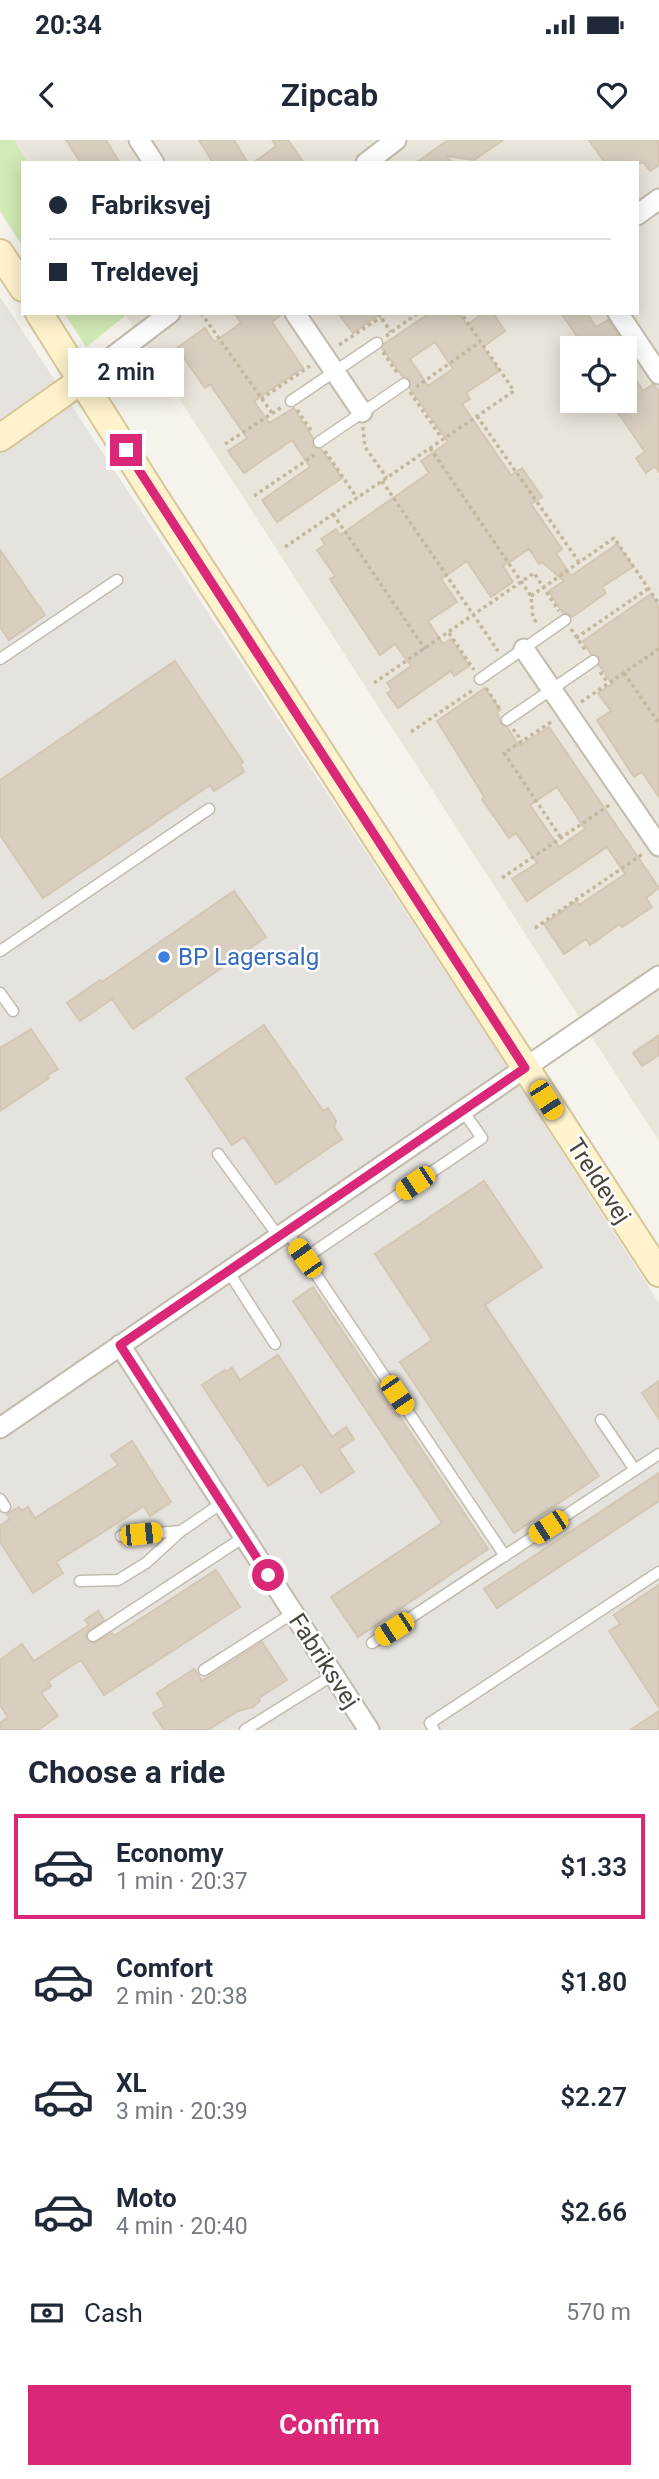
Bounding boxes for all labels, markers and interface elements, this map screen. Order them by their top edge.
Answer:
text: 20:34 [35,10,102,40]
icon: back [28,76,66,114]
text: Zipcab [281,76,378,114]
icon: heart [593,76,631,114]
text: Fabriksvej [91,190,211,220]
text: Treldevej [91,257,199,287]
map controls [560,336,637,413]
button: locate [560,336,637,413]
callout: 2 min [68,348,184,398]
text: 2 min [97,359,155,386]
route end [110,434,142,466]
place label: BP Lagersalg [178,943,319,971]
marker: BP Lagersalg [156,949,172,965]
car [526,1077,567,1123]
street label: Treldevej [561,1133,637,1229]
car [392,1163,439,1203]
car [285,1235,326,1281]
car [377,1372,418,1418]
car [525,1507,572,1547]
car [120,1521,163,1547]
route start [252,1559,284,1591]
street label: Fabriksvej [283,1608,365,1714]
car [371,1609,418,1649]
text: Choose a ride [28,1753,225,1791]
icon: car [32,1835,95,1898]
text: Economy [116,1838,223,1868]
text: $1.33 [560,1852,627,1882]
text: 1 min · 20:37 [116,1868,248,1895]
icon: car [32,1950,95,2013]
text: Comfort [116,1953,213,1983]
text: $1.80 [560,1967,627,1997]
text: 2 min · 20:38 [116,1983,248,2010]
icon: car [32,2065,95,2128]
text: XL [116,2068,147,2098]
text: $2.27 [560,2082,627,2112]
text: 3 min · 20:39 [116,2098,248,2125]
icon: car [32,2180,95,2243]
text: Moto [116,2183,177,2213]
text: $2.66 [560,2197,627,2227]
text: 4 min · 20:40 [116,2213,248,2240]
icon: cash [28,2294,66,2332]
text: Cash [84,2298,143,2328]
text: 570 m [566,2299,631,2326]
button: Confirm [28,2385,631,2465]

